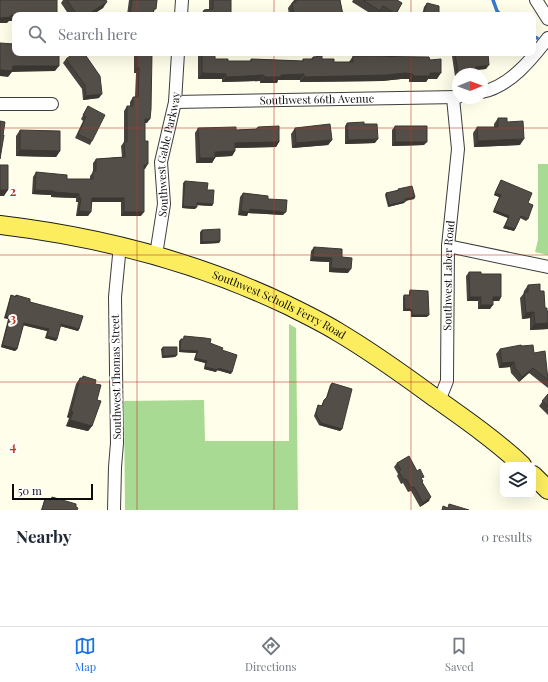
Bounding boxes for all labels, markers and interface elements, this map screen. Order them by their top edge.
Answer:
search box [12,12,536,56]
icon: search [26,23,48,45]
text: Search here [58,24,137,44]
north arrow [452,68,488,104]
street label: Southwest 66th Avenue [260,90,375,108]
street label: Southwest Gable Parkway [153,91,183,218]
text: 2 [10,182,17,199]
street label: Southwest Laber Road [439,219,458,331]
street label: Southwest Scholls Ferry Road [210,266,350,342]
text: 3 [10,309,16,326]
street label: Southwest Thomas Street [107,314,124,440]
text: 4 [10,437,17,454]
map controls [500,462,536,498]
button: layers [500,462,536,498]
scale bar [12,482,93,501]
text: 50 m [18,483,42,498]
text: Nearby [16,525,71,547]
text: 0 results [481,528,532,545]
tab: Map [74,635,96,674]
tab: Directions [245,635,296,674]
tab: Saved [445,635,474,674]

